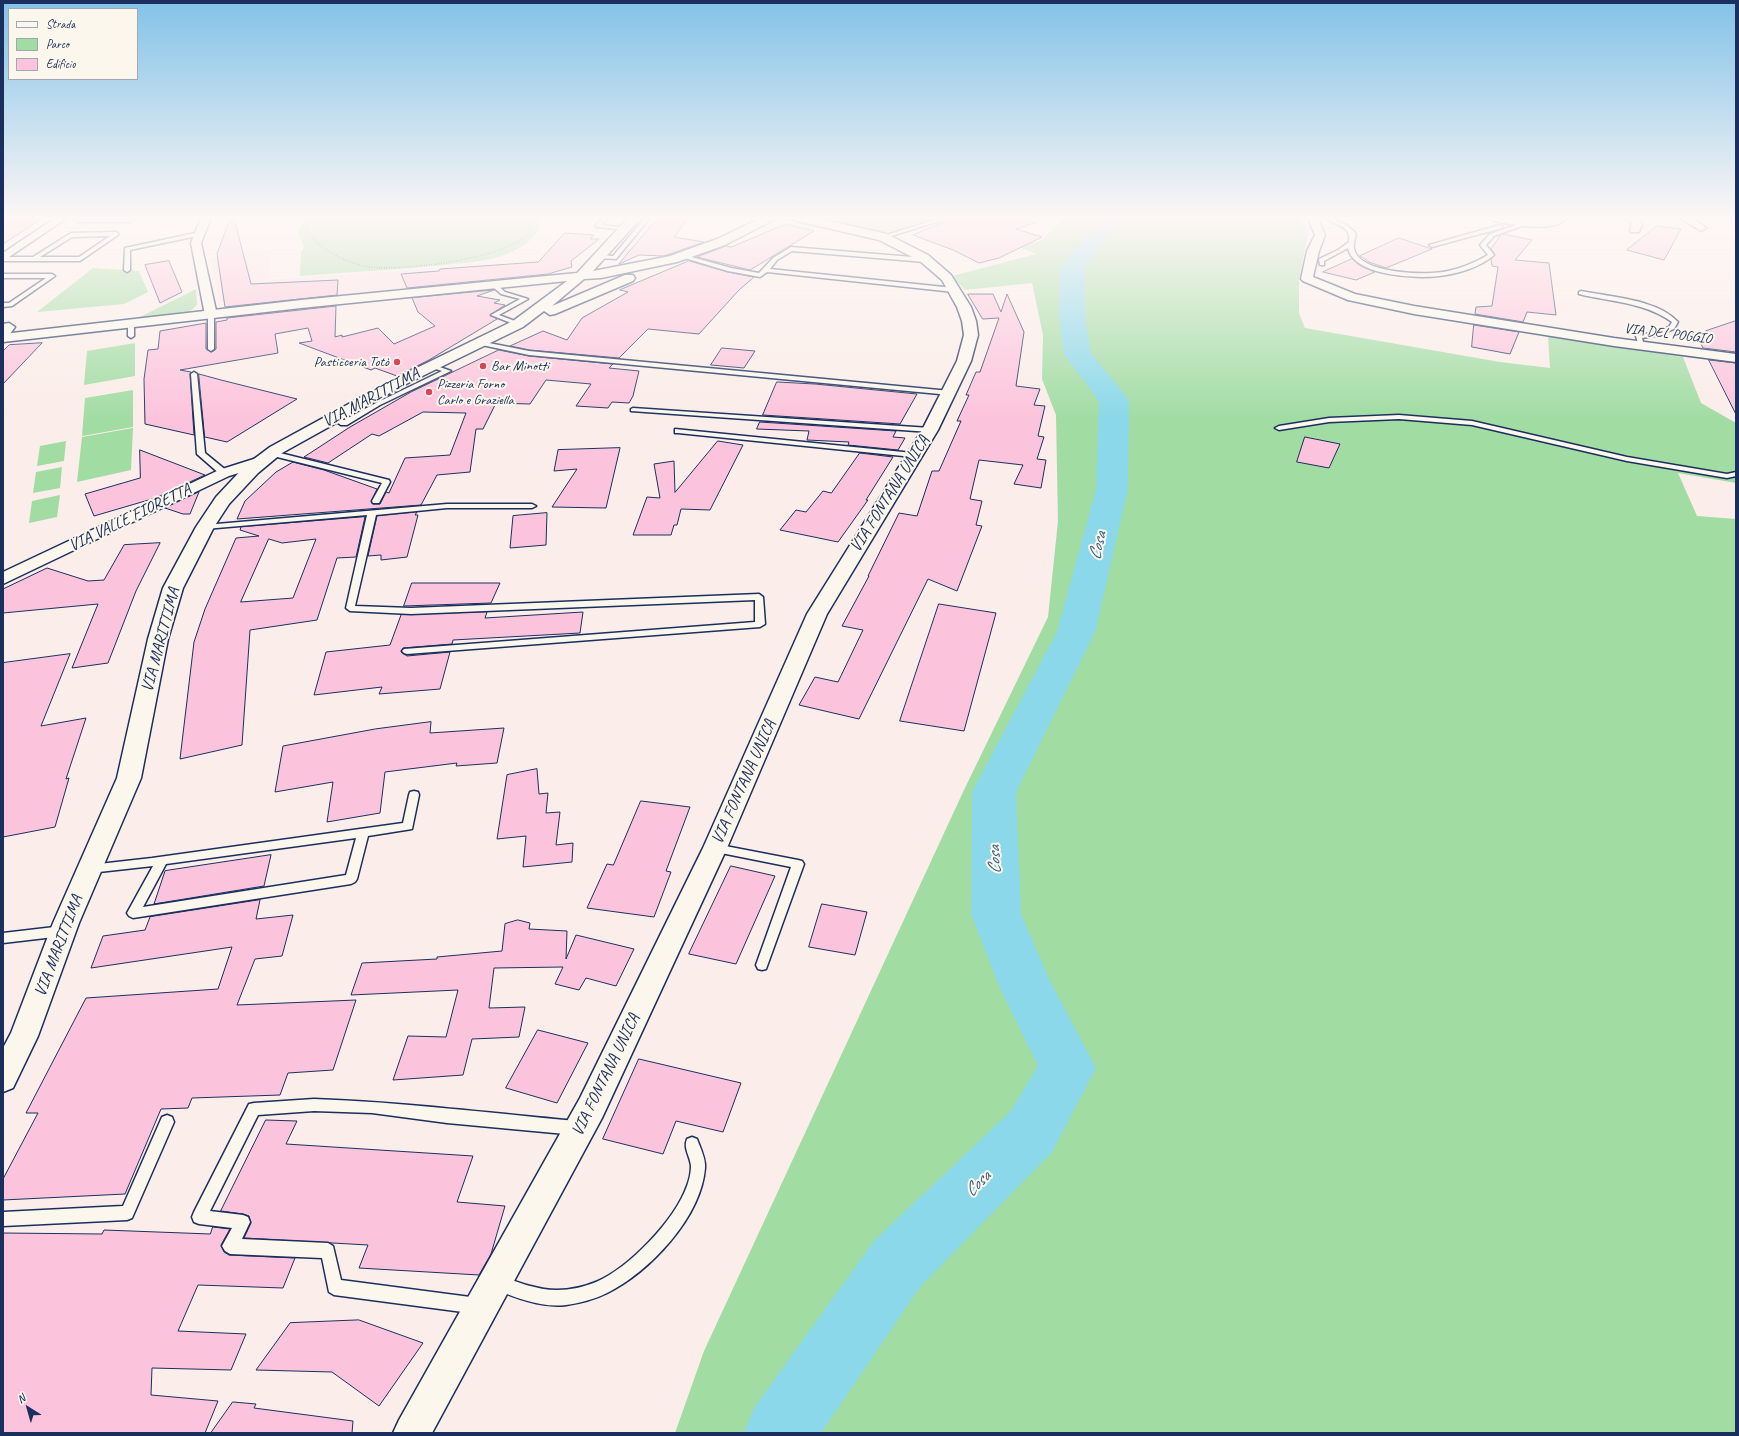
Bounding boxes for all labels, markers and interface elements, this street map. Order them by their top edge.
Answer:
legend [8,8,138,80]
text: Strada [46,16,75,32]
text: Parco [46,36,69,52]
text: Edificio [46,56,76,72]
street label: VIA DEL POGGIO [1623,320,1713,348]
place label: Pasticceria Totò [314,354,389,370]
marker: Pasticceria Totò [392,357,402,367]
place label: Bar Minotti [491,358,549,374]
marker: Bar Minotti [478,361,488,371]
street label: VIA MARITTIMA [319,364,423,432]
place label: Pizzeria Forno Carlo e Graziella [437,376,514,408]
marker: Pizzeria Forno Carlo e Graziella [424,387,434,397]
street label: VIA FONTANA UNICA [846,432,934,556]
street label: VIA VALLE FIORETTA [66,480,194,556]
water label: Cosa [1084,530,1112,562]
street label: VIA MARITTIMA [137,586,185,694]
street label: VIA FONTANA UNICA [707,717,781,847]
water label: Cosa [984,846,1006,874]
street label: VIA MARITTIMA [30,892,88,1000]
street label: VIA FONTANA UNICA [568,1010,644,1140]
water label: Cosa [960,1166,996,1202]
north arrow [8,1388,48,1428]
text: N [14,1391,28,1406]

